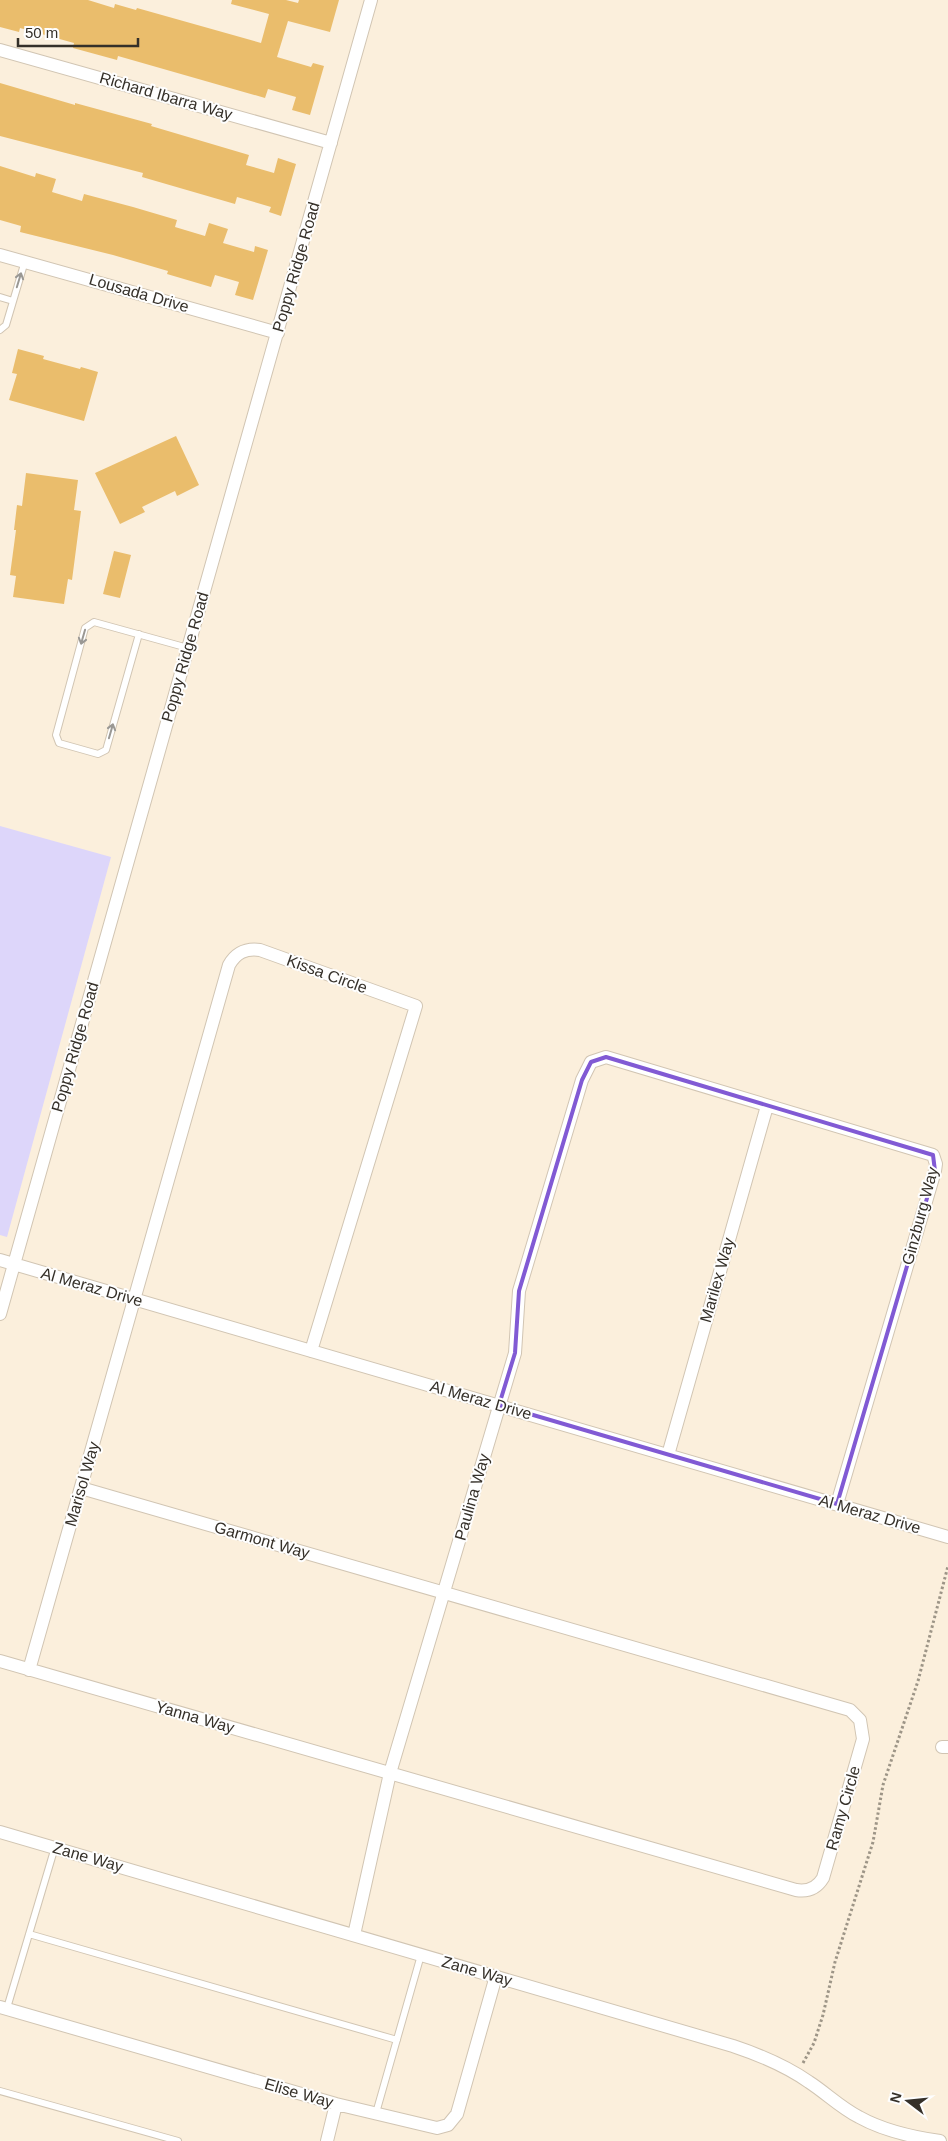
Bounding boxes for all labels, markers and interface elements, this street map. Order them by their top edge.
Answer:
scale bar [18,15,138,47]
text: 50 m [25,24,58,41]
street label: Richard Ibarra Way [98,69,234,123]
street label: Poppy Ridge Road [269,200,323,334]
street label: Lousada Drive [87,271,191,315]
one-way arrow [14,272,24,288]
street label: Poppy Ridge Road [158,590,212,724]
one-way arrow [78,629,87,645]
one-way arrow [107,724,117,740]
street label: Kissa Circle [284,952,370,996]
street label: Poppy Ridge Road [48,980,102,1114]
street label: Ginzburg Way [899,1165,941,1267]
street label: Marilex Way [697,1236,737,1324]
street label: Al Meraz Drive [39,1264,145,1310]
street label: Al Meraz Drive [428,1377,534,1423]
street label: Marisol Way [62,1440,102,1528]
street label: Paulina Way [452,1452,492,1542]
street label: Al Meraz Drive [817,1491,923,1537]
street label: Garmont Way [213,1518,311,1562]
street label: Yanna Way [154,1698,236,1736]
street label: Ramy Circle [823,1764,863,1852]
street label: Zane Way [51,1839,125,1875]
street label: Zane Way [440,1953,514,1989]
street label: Elise Way [263,2075,335,2111]
north arrow [883,2076,933,2126]
text: N [886,2090,905,2104]

